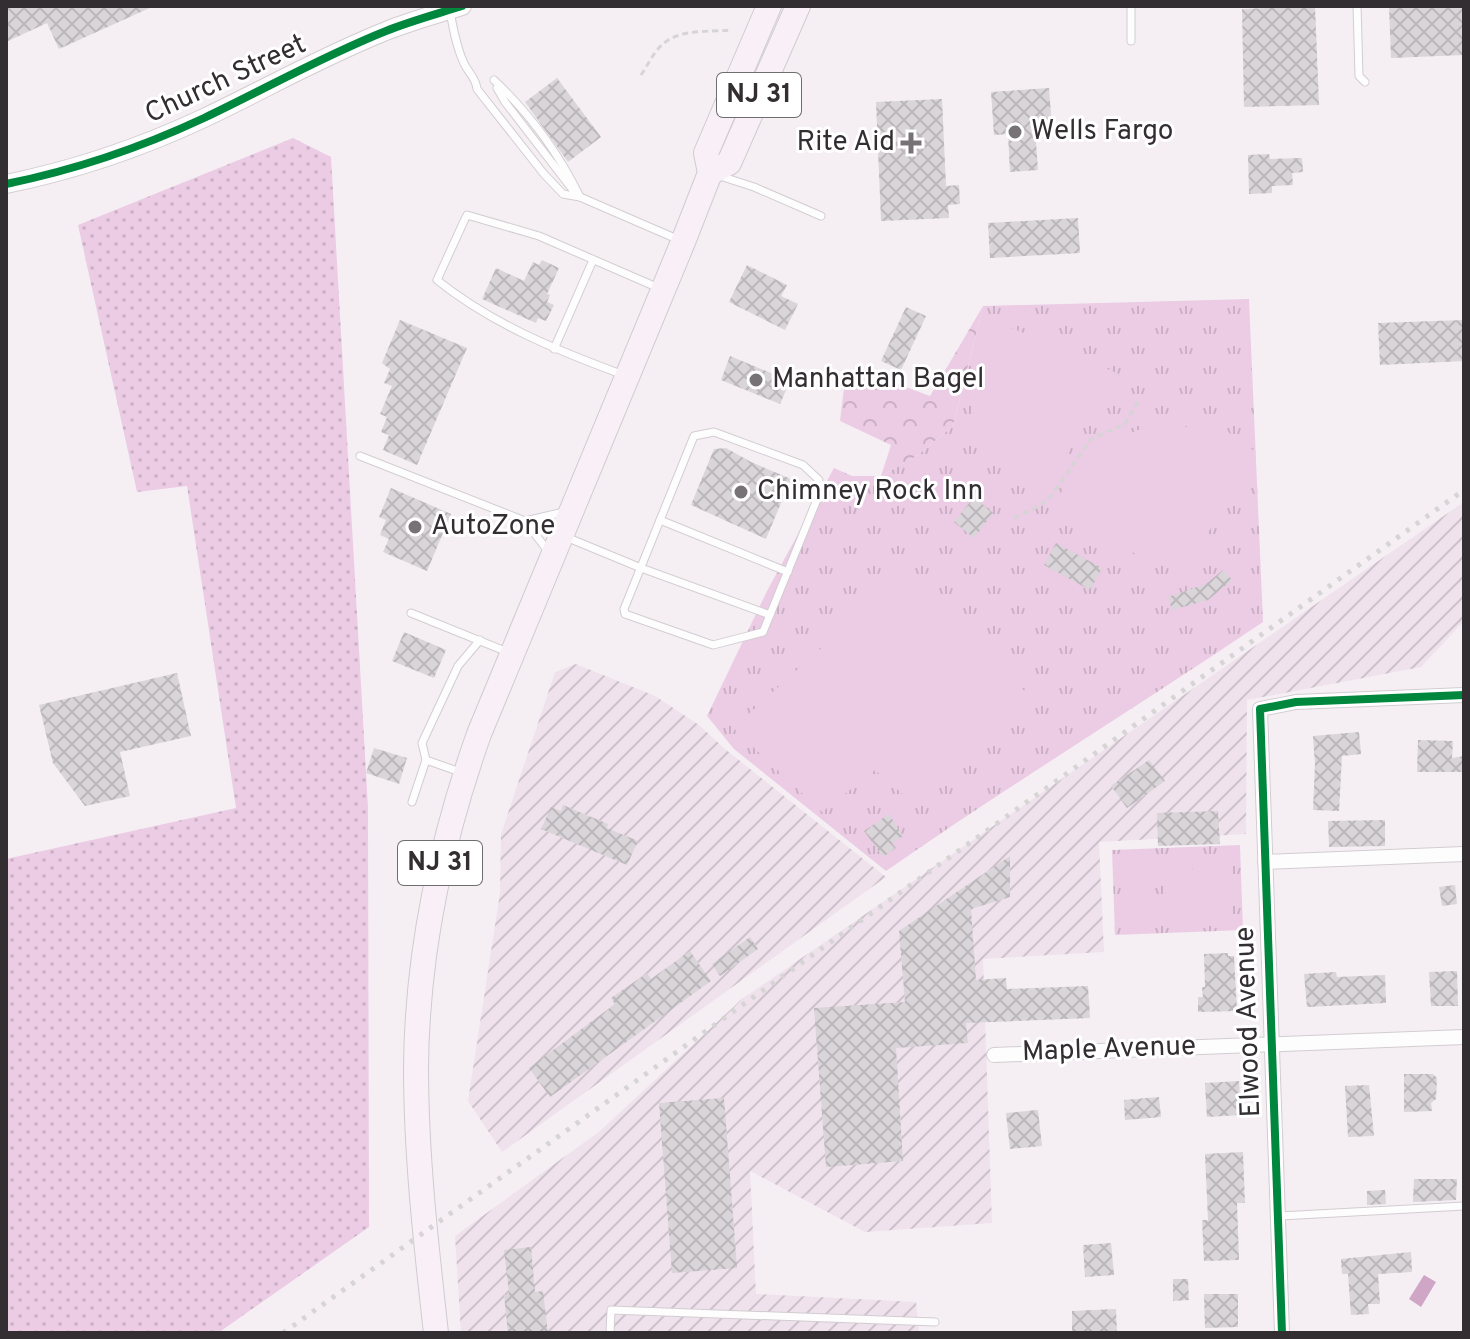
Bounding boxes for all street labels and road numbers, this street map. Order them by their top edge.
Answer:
street label: Church Street [140,27,312,133]
road number: NJ 31 [717,73,801,117]
road number: NJ 31 [398,841,482,885]
street label: Elwood Avenue [1228,926,1270,1118]
street label: Maple Avenue [1021,1029,1197,1071]

